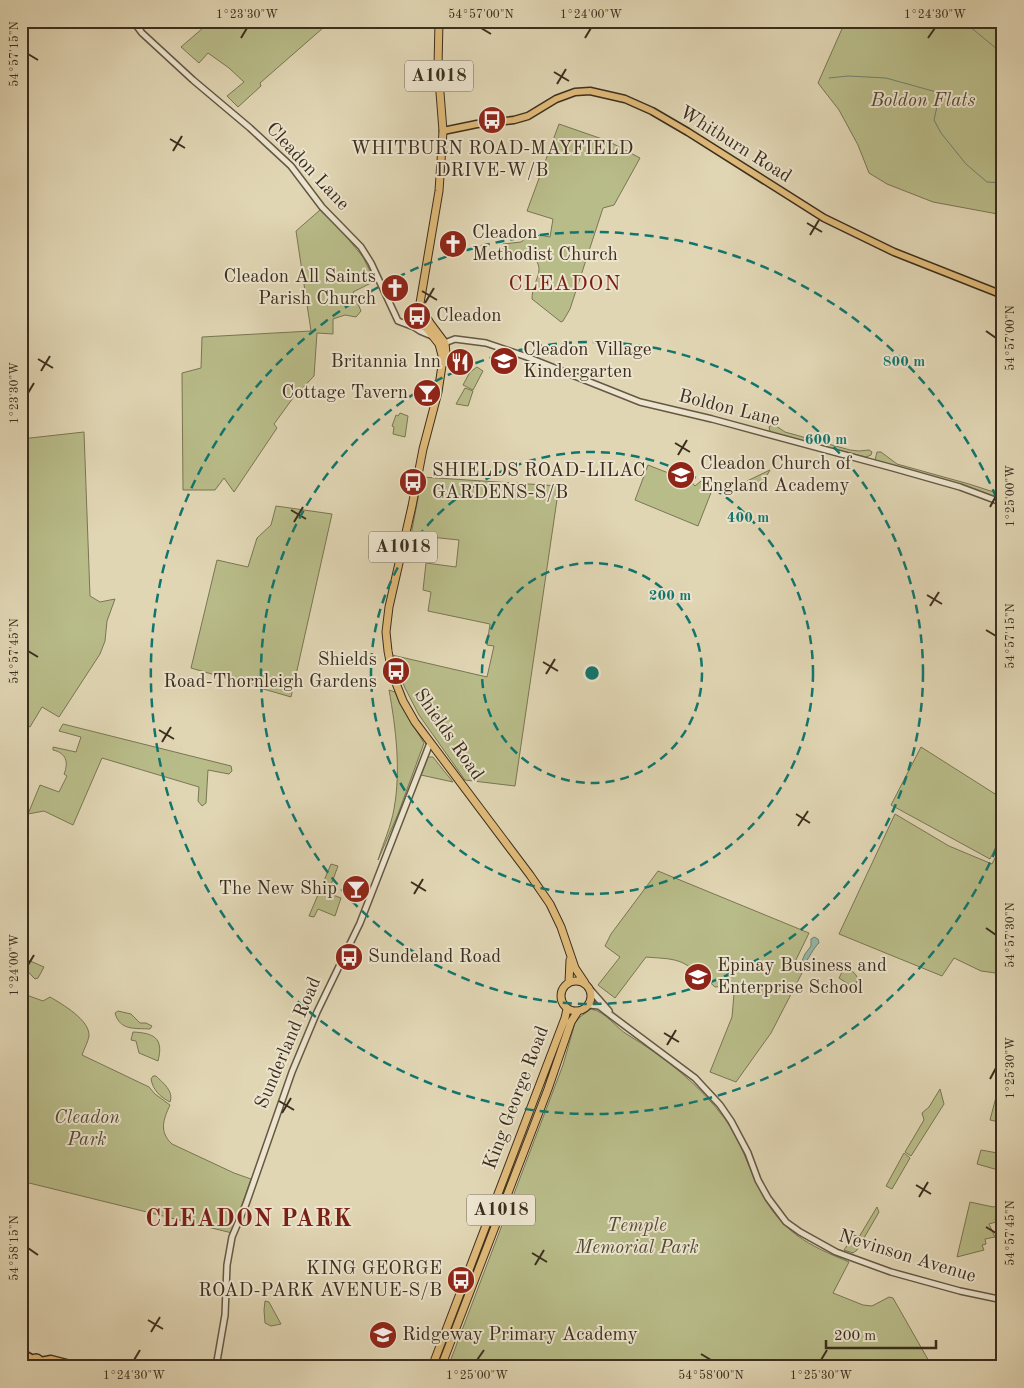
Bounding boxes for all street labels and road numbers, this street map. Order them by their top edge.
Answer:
road number: A1018 [405,60,473,92]
street label: Whitburn Road [676,103,794,187]
street label: Cleadon Lane [262,120,352,214]
street label: Boldon Lane [676,387,782,431]
road number: A1018 [369,532,437,562]
street label: Shields Road [410,686,486,784]
street label: Sunderland Road [253,974,325,1112]
street label: King George Road [481,1024,553,1172]
road number: A1018 [467,1194,535,1226]
street label: Nevinson Avenue [836,1227,978,1287]

